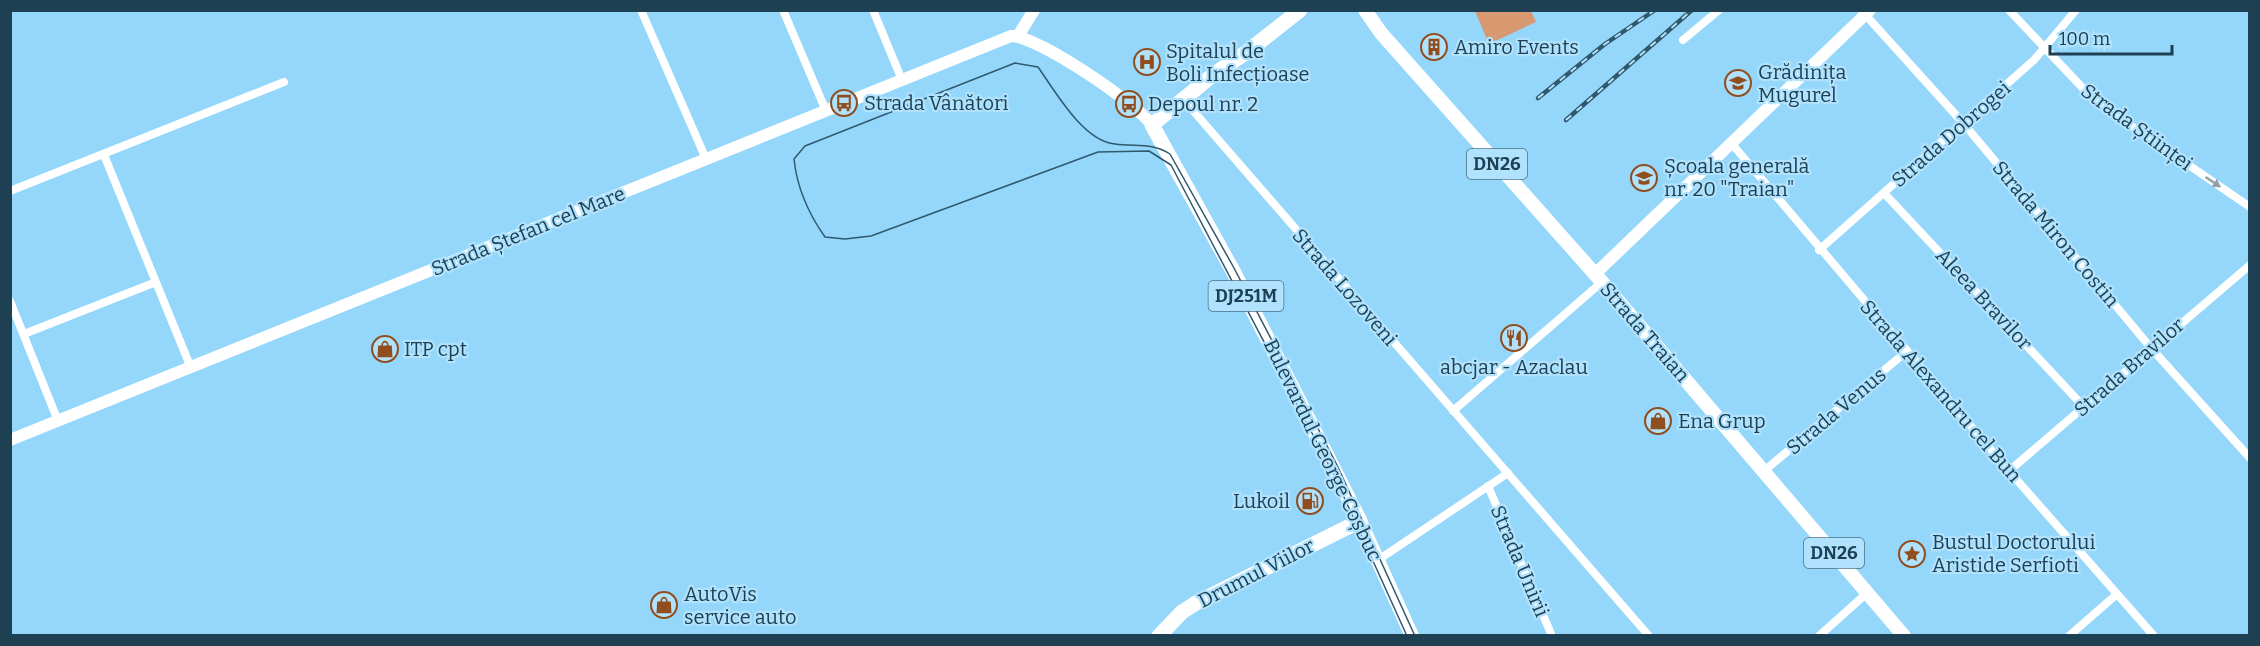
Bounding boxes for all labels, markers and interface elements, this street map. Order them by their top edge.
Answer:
scale bar [2050,18,2172,56]
text: 100 m [2059,28,2110,50]
building icon: Amiro Events [1419,32,1449,62]
place label: Amiro Events [1454,35,1579,59]
place label: Spitalul de Boli Infecțioase [1166,39,1309,87]
hospital icon: Spitalul de Boli Infecțioase [1132,47,1162,77]
place label: Grădinița Mugurel [1758,60,1846,107]
school or university icon: Grădinița Mugurel [1723,68,1753,98]
street label: Strada Dobrogei [1887,76,2015,192]
street label: Strada Științei [2076,78,2198,176]
bus stop icon: Strada Vânători [829,88,859,118]
bus stop icon: Depoul nr. 2 [1114,89,1144,119]
place label: Strada Vânători [864,91,1008,115]
place label: Depoul nr. 2 [1148,92,1258,116]
road number: DN26 [1467,149,1527,179]
place label: Școala generală nr. 20 "Traian" [1664,154,1810,201]
street label: Strada Miron Costin [1988,156,2125,313]
school or university icon: Școala generală nr. 20 "Traian" [1629,163,1659,193]
one-way arrow [2205,177,2221,188]
street label: Strada Ștefan cel Mare [428,181,629,282]
street label: Strada Lozoveni [1288,223,1402,351]
street label: Aleea Bravilor [1931,243,2037,355]
street label: Strada Traian [1595,277,1695,387]
road number: DJ251M [1208,281,1284,311]
street label: Strada Alexandru cel Bun [1855,295,2027,487]
street label: Strada Bravilor [2069,312,2189,421]
restaurant icon: abcjar - Azaclau [1499,323,1529,353]
shop icon: ITP cpt [370,334,400,364]
street label: Bulevardul George Coșbuc [1258,335,1387,565]
place label: ITP cpt [404,337,467,361]
place label: abcjar - Azaclau [1440,355,1588,380]
street label: Strada Venus [1781,362,1891,460]
shop icon: Ena Grup [1643,406,1673,436]
place label: Ena Grup [1678,409,1766,433]
fuel station icon: Lukoil [1295,486,1325,516]
place label: Lukoil [1233,489,1290,513]
street label: Strada Unirii [1486,502,1554,620]
place label: Bustul Doctorului Aristide Serfioti [1932,530,2095,577]
street label: Drumul Viilor [1194,533,1318,613]
road number: DN26 [1804,538,1864,568]
place icon: Bustul Doctorului Aristide Serfioti [1897,539,1927,569]
place label: AutoVis service auto [684,582,797,629]
shop icon: AutoVis service auto [649,590,679,620]

